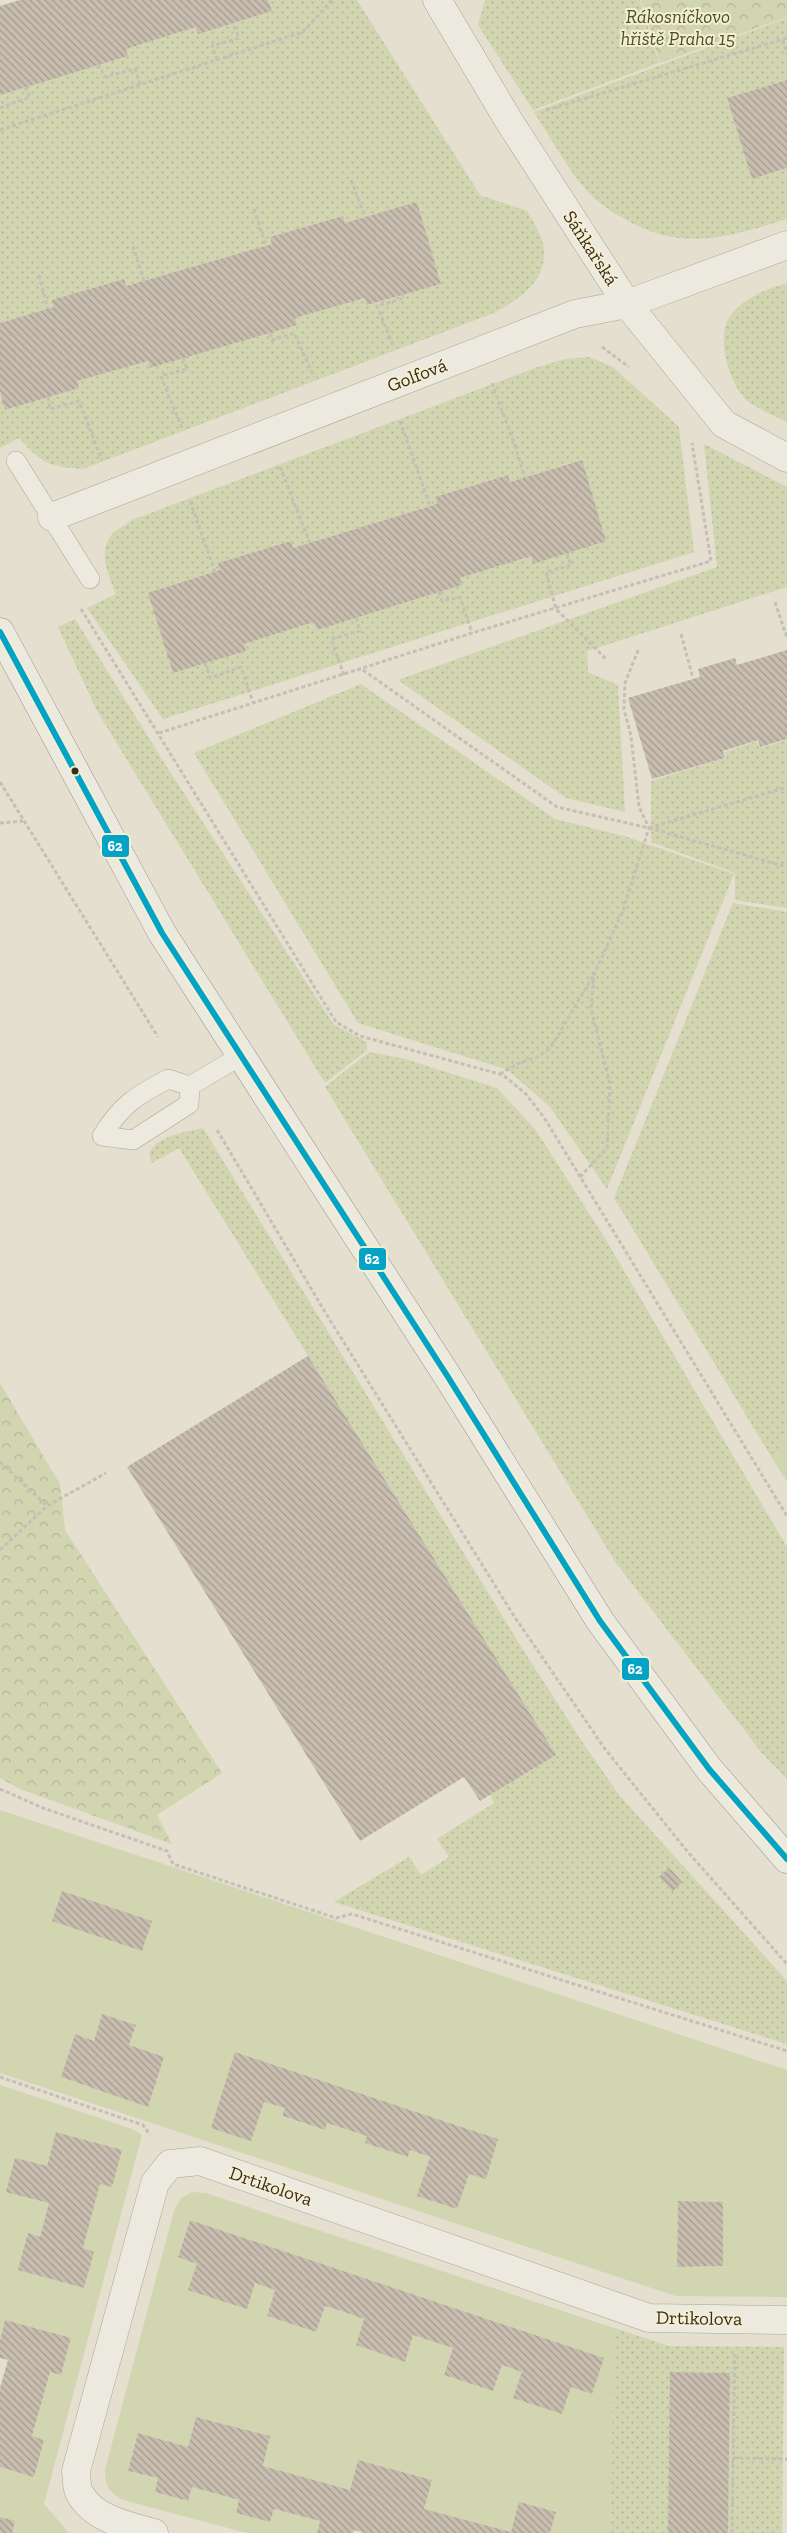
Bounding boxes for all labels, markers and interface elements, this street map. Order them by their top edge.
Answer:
park label: Rákosníčkovo hřiště Praha 15 [621,5,735,50]
street label: Sáňkařská [558,206,624,290]
street label: Golfová [384,353,450,397]
unlabelled marker [70,766,80,776]
line badge: 62 [101,834,130,858]
text: 62 [107,838,123,855]
line badge: 62 [358,1247,387,1271]
text: 62 [364,1251,380,1268]
line badge: 62 [621,1657,650,1681]
text: 62 [627,1661,643,1678]
street label: Drtikolova [226,2161,316,2211]
street label: Drtikolova [656,2306,742,2330]

